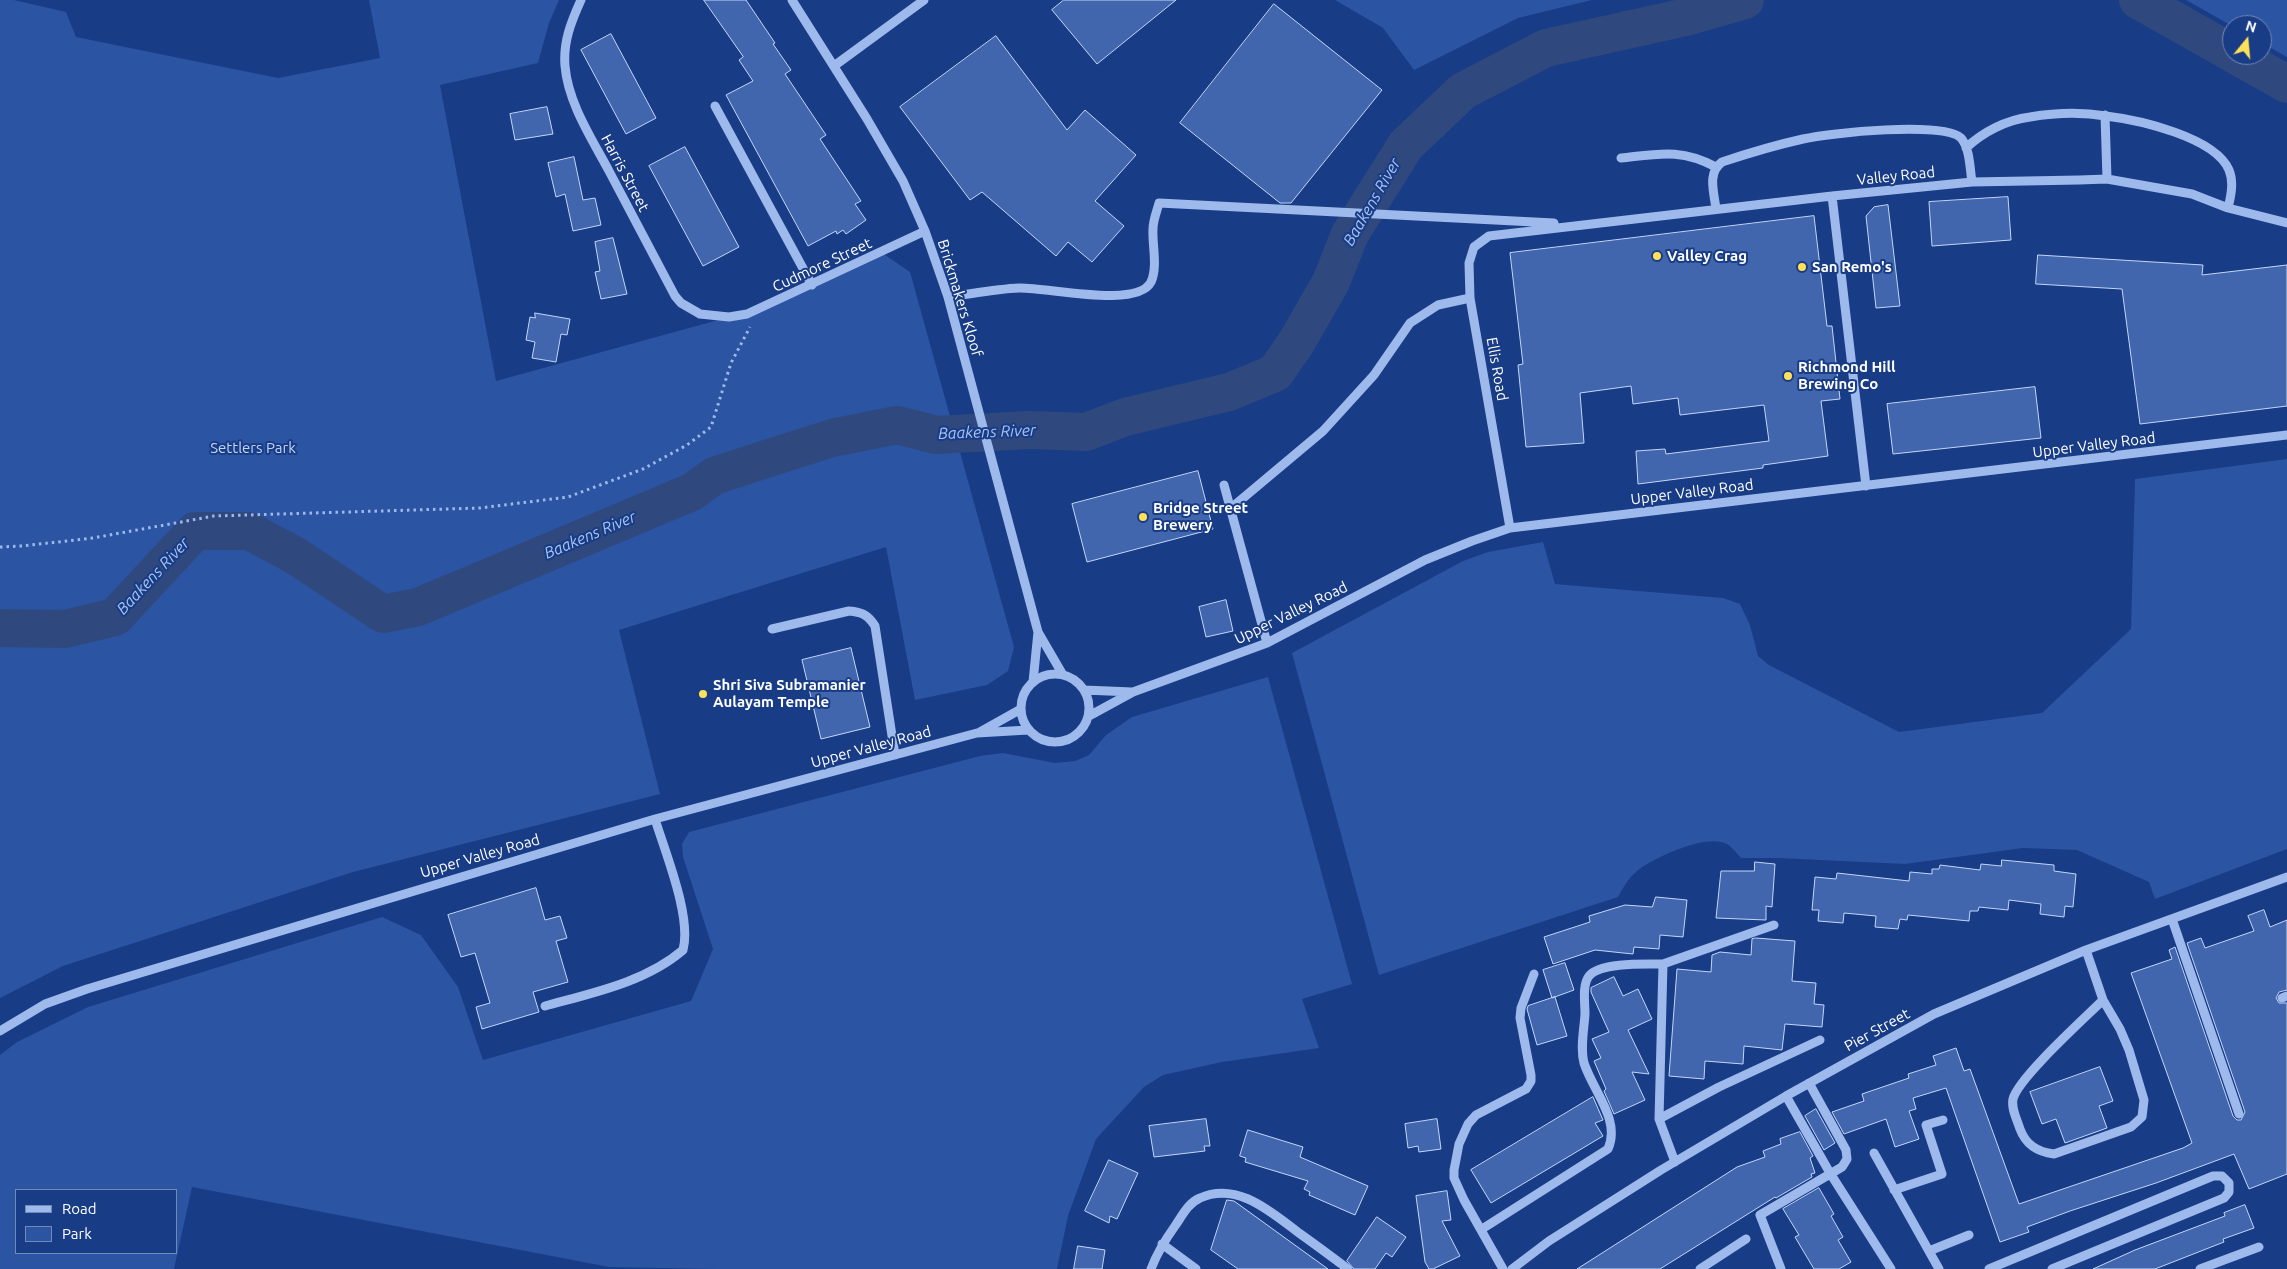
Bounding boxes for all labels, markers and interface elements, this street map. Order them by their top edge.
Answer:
north arrow [2222,15,2272,65]
text: N [2244,17,2258,36]
street label: Harris Street [597,131,653,215]
water label: Baakens River [1339,155,1405,249]
street label: Valley Road [1856,163,1936,189]
street label: Cudmore Street [770,234,874,296]
street label: Brickmakers Kloof [934,237,986,359]
place label: Valley Crag [1667,247,1747,265]
marker: Valley Crag [1651,250,1663,262]
place label: San Remo's [1812,258,1892,276]
marker: San Remo's [1796,261,1808,273]
street label: Ellis Road [1483,336,1511,402]
place label: Richmond Hill Brewing Co [1798,358,1896,393]
marker: Richmond Hill Brewing Co [1782,370,1794,382]
water label: Baakens River [938,421,1036,443]
street label: Upper Valley Road [2032,429,2156,461]
park label: Settlers Park [210,439,296,457]
street label: Upper Valley Road [1630,476,1754,508]
place label: Bridge Street Brewery [1153,499,1248,534]
water label: Baakens River [541,507,639,563]
marker: Bridge Street Brewery [1137,511,1149,523]
water label: Baakens River [113,534,193,618]
street label: Upper Valley Road [1232,578,1350,648]
place label: Shri Siva Subramanier Aulayam Temple [713,676,866,711]
marker: Shri Siva Subramanier Aulayam Temple [697,688,709,700]
street label: Upper Valley Road [809,722,933,772]
street label: Upper Valley Road [418,830,542,882]
street label: Pier Street [1841,1005,1913,1055]
legend [15,1189,178,1254]
text: Road [62,1200,97,1217]
text: Park [62,1225,92,1242]

